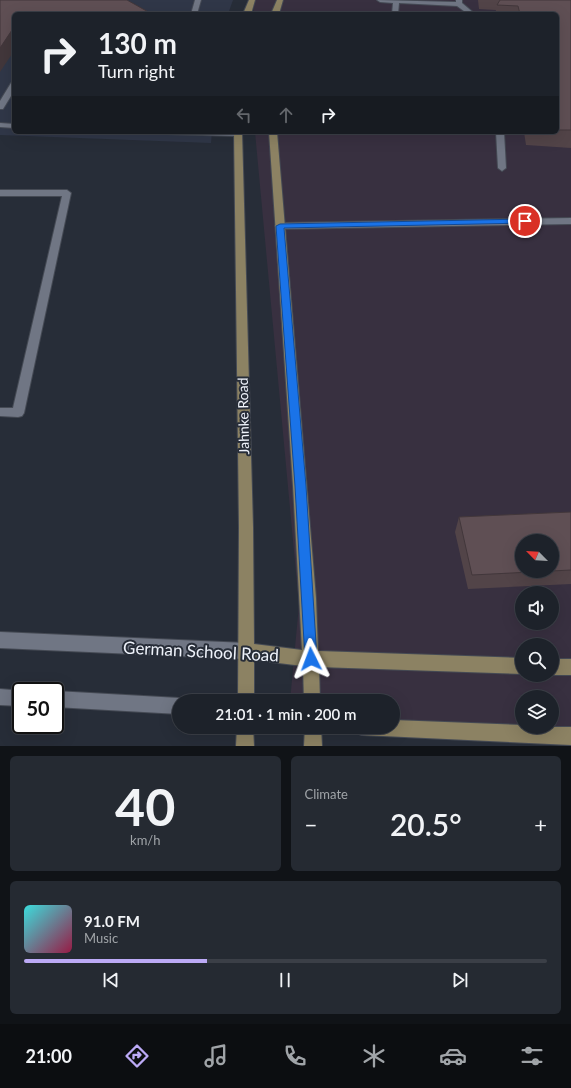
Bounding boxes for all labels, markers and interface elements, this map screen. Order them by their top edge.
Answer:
text: 130 m [98,26,177,60]
icon: right [32,28,84,80]
text: Turn right [98,60,175,82]
icon: left [233,104,255,126]
icon: ahead [275,104,297,126]
icon: right [317,104,339,126]
pin [508,204,542,238]
icon: arrive [514,210,536,232]
street label: Jahnke Road [234,377,252,455]
north arrow [515,534,559,578]
map controls [515,534,559,734]
button: sound [515,586,559,630]
street label: German School Road [123,636,279,666]
position arrow [290,638,332,680]
button: search [515,638,559,682]
speed limit sign: 50 [12,682,64,734]
button: layers [515,690,559,734]
text: 21:01 · 1 min · 200 m [216,705,356,723]
text: 40 [115,775,175,837]
text: Climate [305,786,348,802]
text: 20.5° [390,806,462,842]
text: − [305,811,317,838]
text: + [534,811,547,838]
text: km/h [130,832,160,848]
text: 91.0 FM [84,912,140,930]
text: Music [84,930,118,946]
icon: previous [100,969,122,991]
icon: pause [274,969,296,991]
icon: next [449,969,471,991]
icon: directions [123,1042,151,1070]
icon: music [202,1042,230,1070]
icon: phone [281,1042,309,1070]
icon: climate [360,1042,388,1070]
icon: car [439,1042,467,1070]
icon: filters [518,1042,546,1070]
text: 21:00 [25,1045,72,1067]

